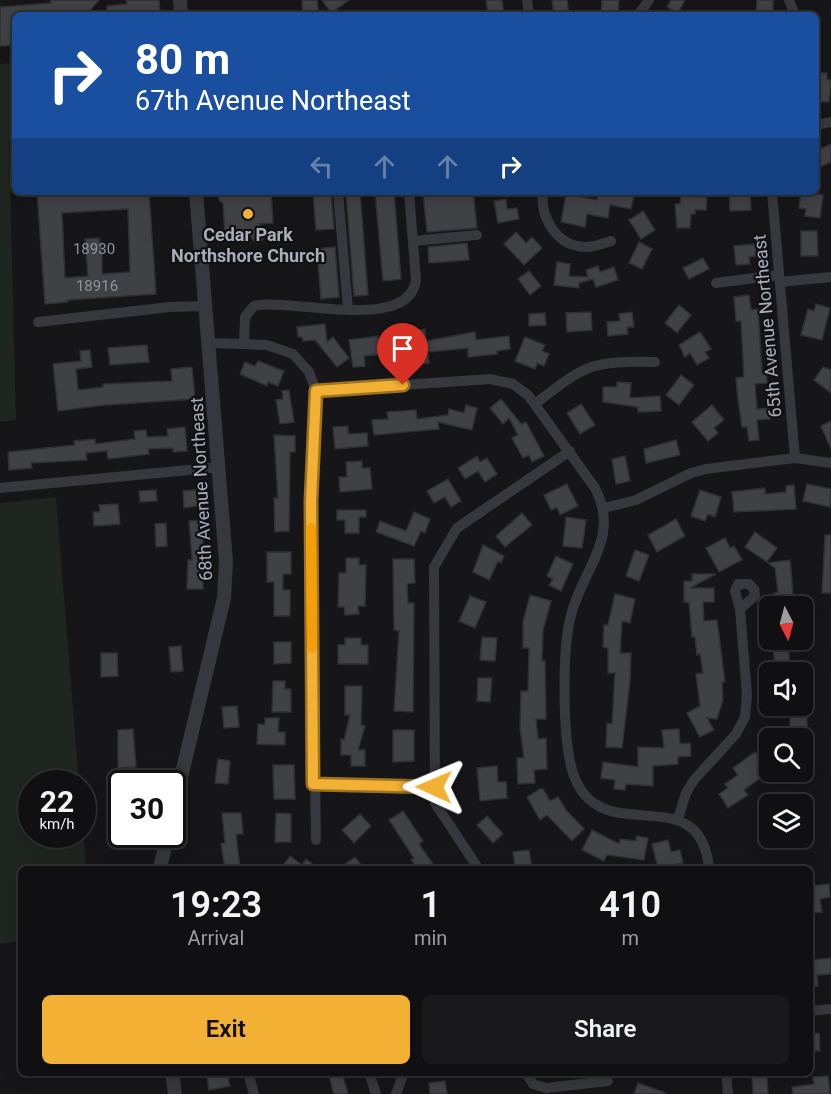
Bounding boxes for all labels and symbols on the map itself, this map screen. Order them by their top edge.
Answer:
marker: Cedar Park Northshore Church [241,207,255,221]
place label: Cedar Park Northshore Church [171,224,325,266]
street label: 65th Avenue Northeast [749,233,785,418]
house number: 18930 [73,240,115,258]
house number: 18916 [76,277,118,295]
pin [377,323,428,385]
street label: 68th Avenue Northeast [186,397,216,581]
north arrow [759,596,813,650]
position arrow [402,755,466,819]
speed limit sign: 30 [108,770,186,848]

